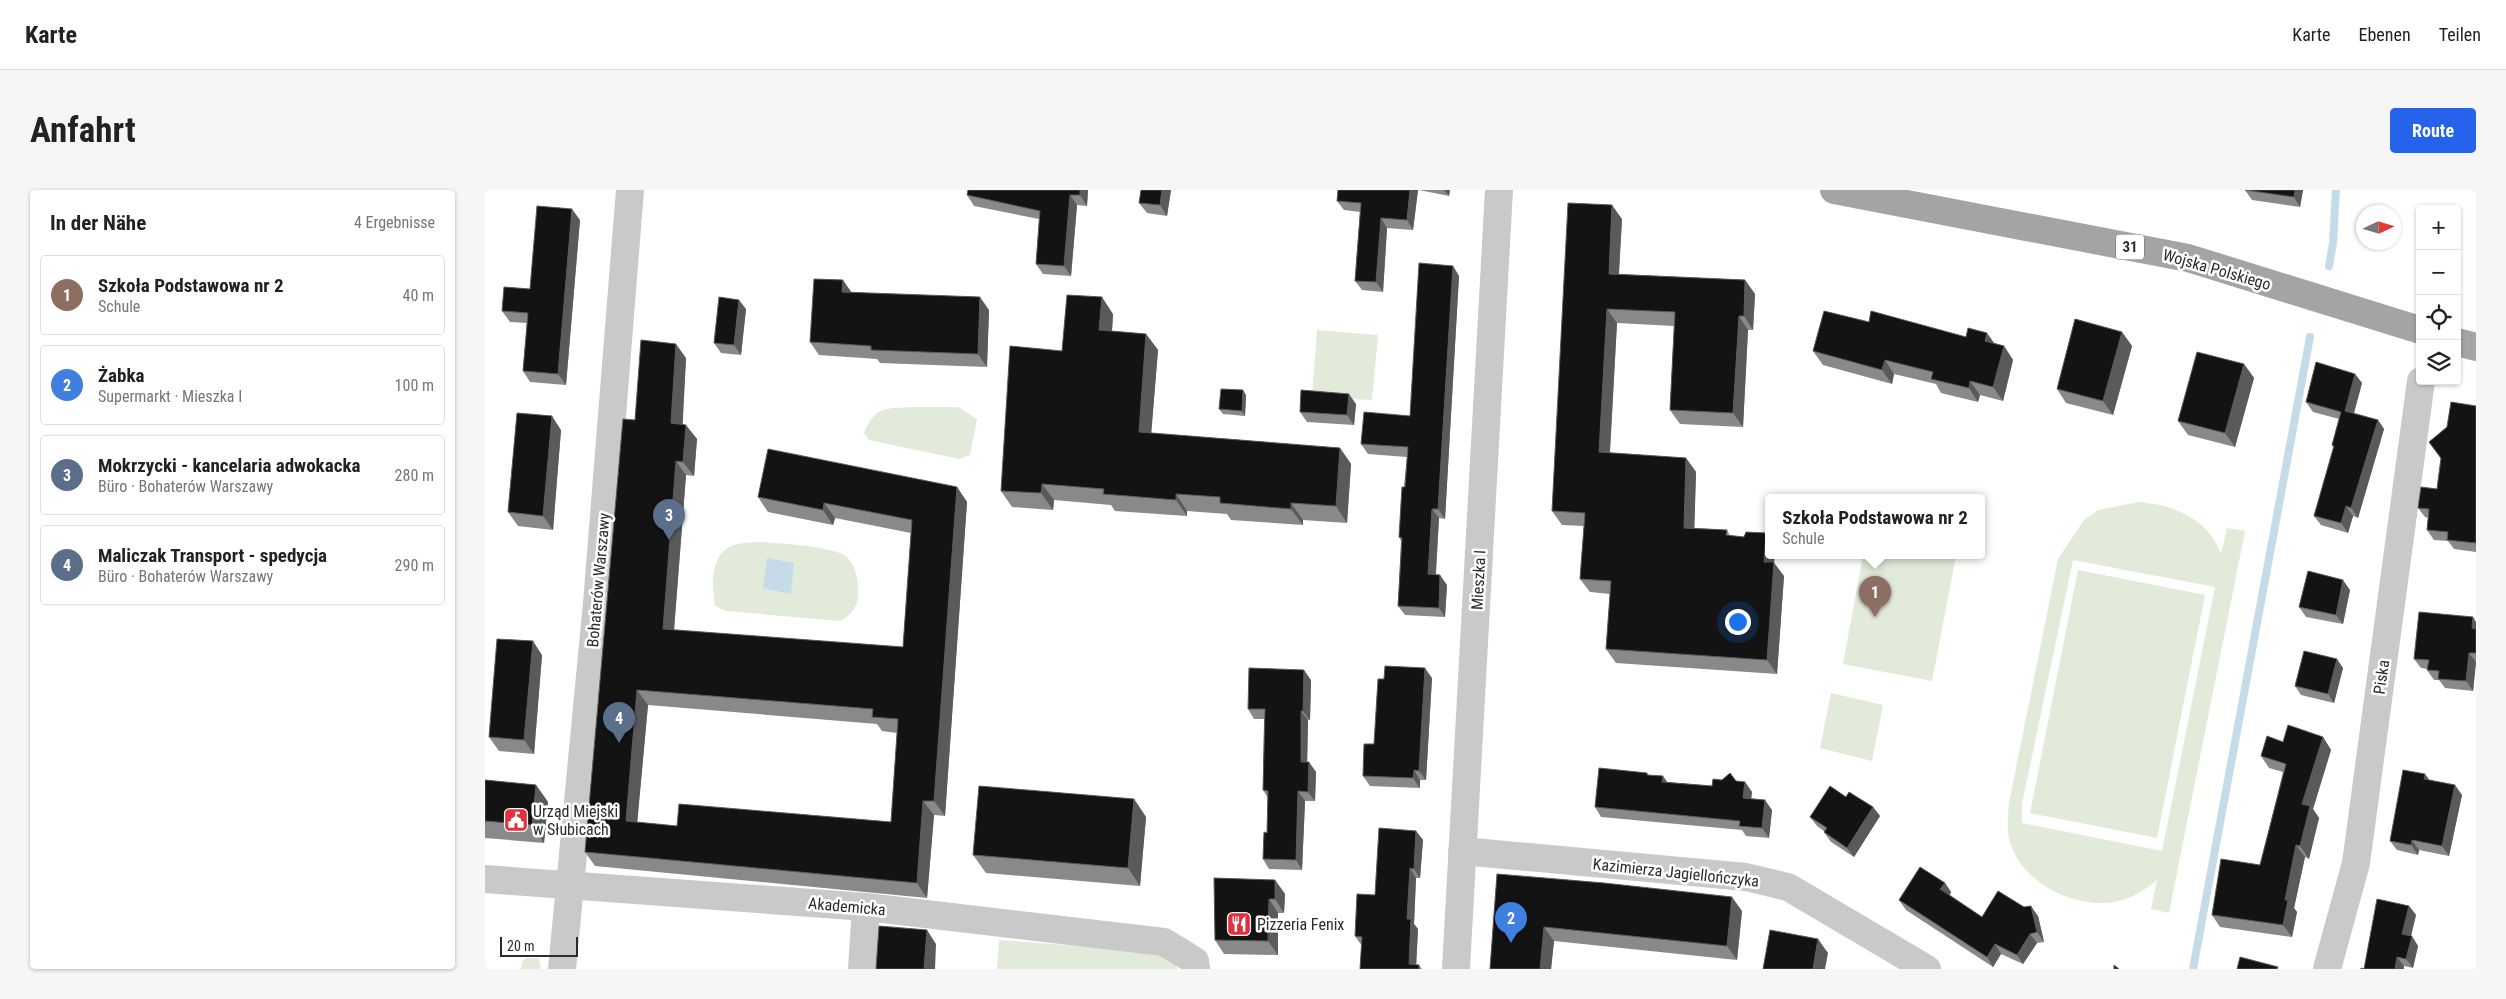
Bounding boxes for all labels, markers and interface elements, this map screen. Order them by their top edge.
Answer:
text: Karte [25,21,77,49]
text: Karte [2292,24,2331,45]
text: Ebenen [2359,24,2411,45]
text: Teilen [2439,24,2481,45]
button: Route [2390,108,2476,153]
text: Anfahrt [30,110,136,151]
north arrow [2356,205,2401,250]
map controls [2416,205,2461,385]
button: + [2416,205,2461,250]
text: In der Nähe [50,211,146,235]
text: 4 Ergebnisse [354,213,435,232]
road number: 31 [2116,234,2144,260]
street label: Wojska Polskiego [2161,245,2273,294]
button: − [2416,250,2461,295]
text: Szkoła Podstawowa nr 2 [98,274,284,297]
text: 1 [63,286,71,305]
text: 40 m [402,286,434,305]
button: locate [2416,295,2461,340]
text: Schule [98,297,140,316]
button: layers [2416,340,2461,385]
text: Żabka [98,364,144,387]
text: 2 [63,376,71,395]
text: 100 m [395,376,434,395]
text: Supermarkt · Mieszka I [98,387,242,406]
text: Mokrzycki - kancelaria adwokacka [98,454,360,477]
text: 3 [63,466,71,485]
text: 280 m [395,466,434,485]
text: Büro · Bohaterów Warszawy [98,477,273,496]
popup [1765,494,1985,559]
pin: 3 [653,499,685,540]
text: Szkoła Podstawowa nr 2 [1782,506,1968,529]
street label: Bohaterów Warszawy [583,512,614,648]
text: Schule [1782,529,1825,548]
text: Maliczak Transport - spedycja [98,544,327,567]
street label: Mieszka I [1467,550,1490,611]
text: 4 [63,556,71,575]
text: 290 m [395,556,434,575]
text: Büro · Bohaterów Warszawy [98,567,273,586]
pin: 1 [1859,576,1891,617]
your location [1725,609,1751,635]
street label: Piska [2370,659,2393,696]
pin: 4 [603,702,635,743]
place label: Urząd Miejski w Słubicach [533,802,618,839]
public building icon: Urząd Miejski w Słubicach [503,807,529,833]
street label: Kazimierza Jagiellończyka [1592,854,1760,891]
street label: Akademicka [808,894,886,919]
pin: 2 [1495,902,1527,943]
restaurant icon: Pizzeria Fenix [1226,911,1252,937]
place label: Pizzeria Fenix [1257,915,1344,934]
scale bar [500,934,577,957]
text: 20 m [507,938,535,954]

